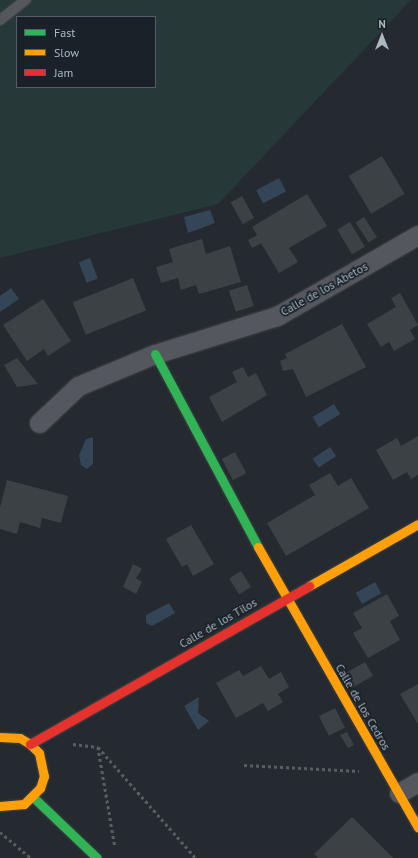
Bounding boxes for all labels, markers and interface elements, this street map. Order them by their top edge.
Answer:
legend [16,16,156,88]
north arrow [362,16,402,56]
text: N [378,17,386,31]
text: Fast [54,25,75,40]
text: Slow [54,45,79,60]
text: Jam [54,65,73,80]
street label: Calle de los Abetos [278,259,370,319]
street label: Calle de los Tilos [176,595,260,651]
street label: Calle de los Cedros [332,661,394,753]

